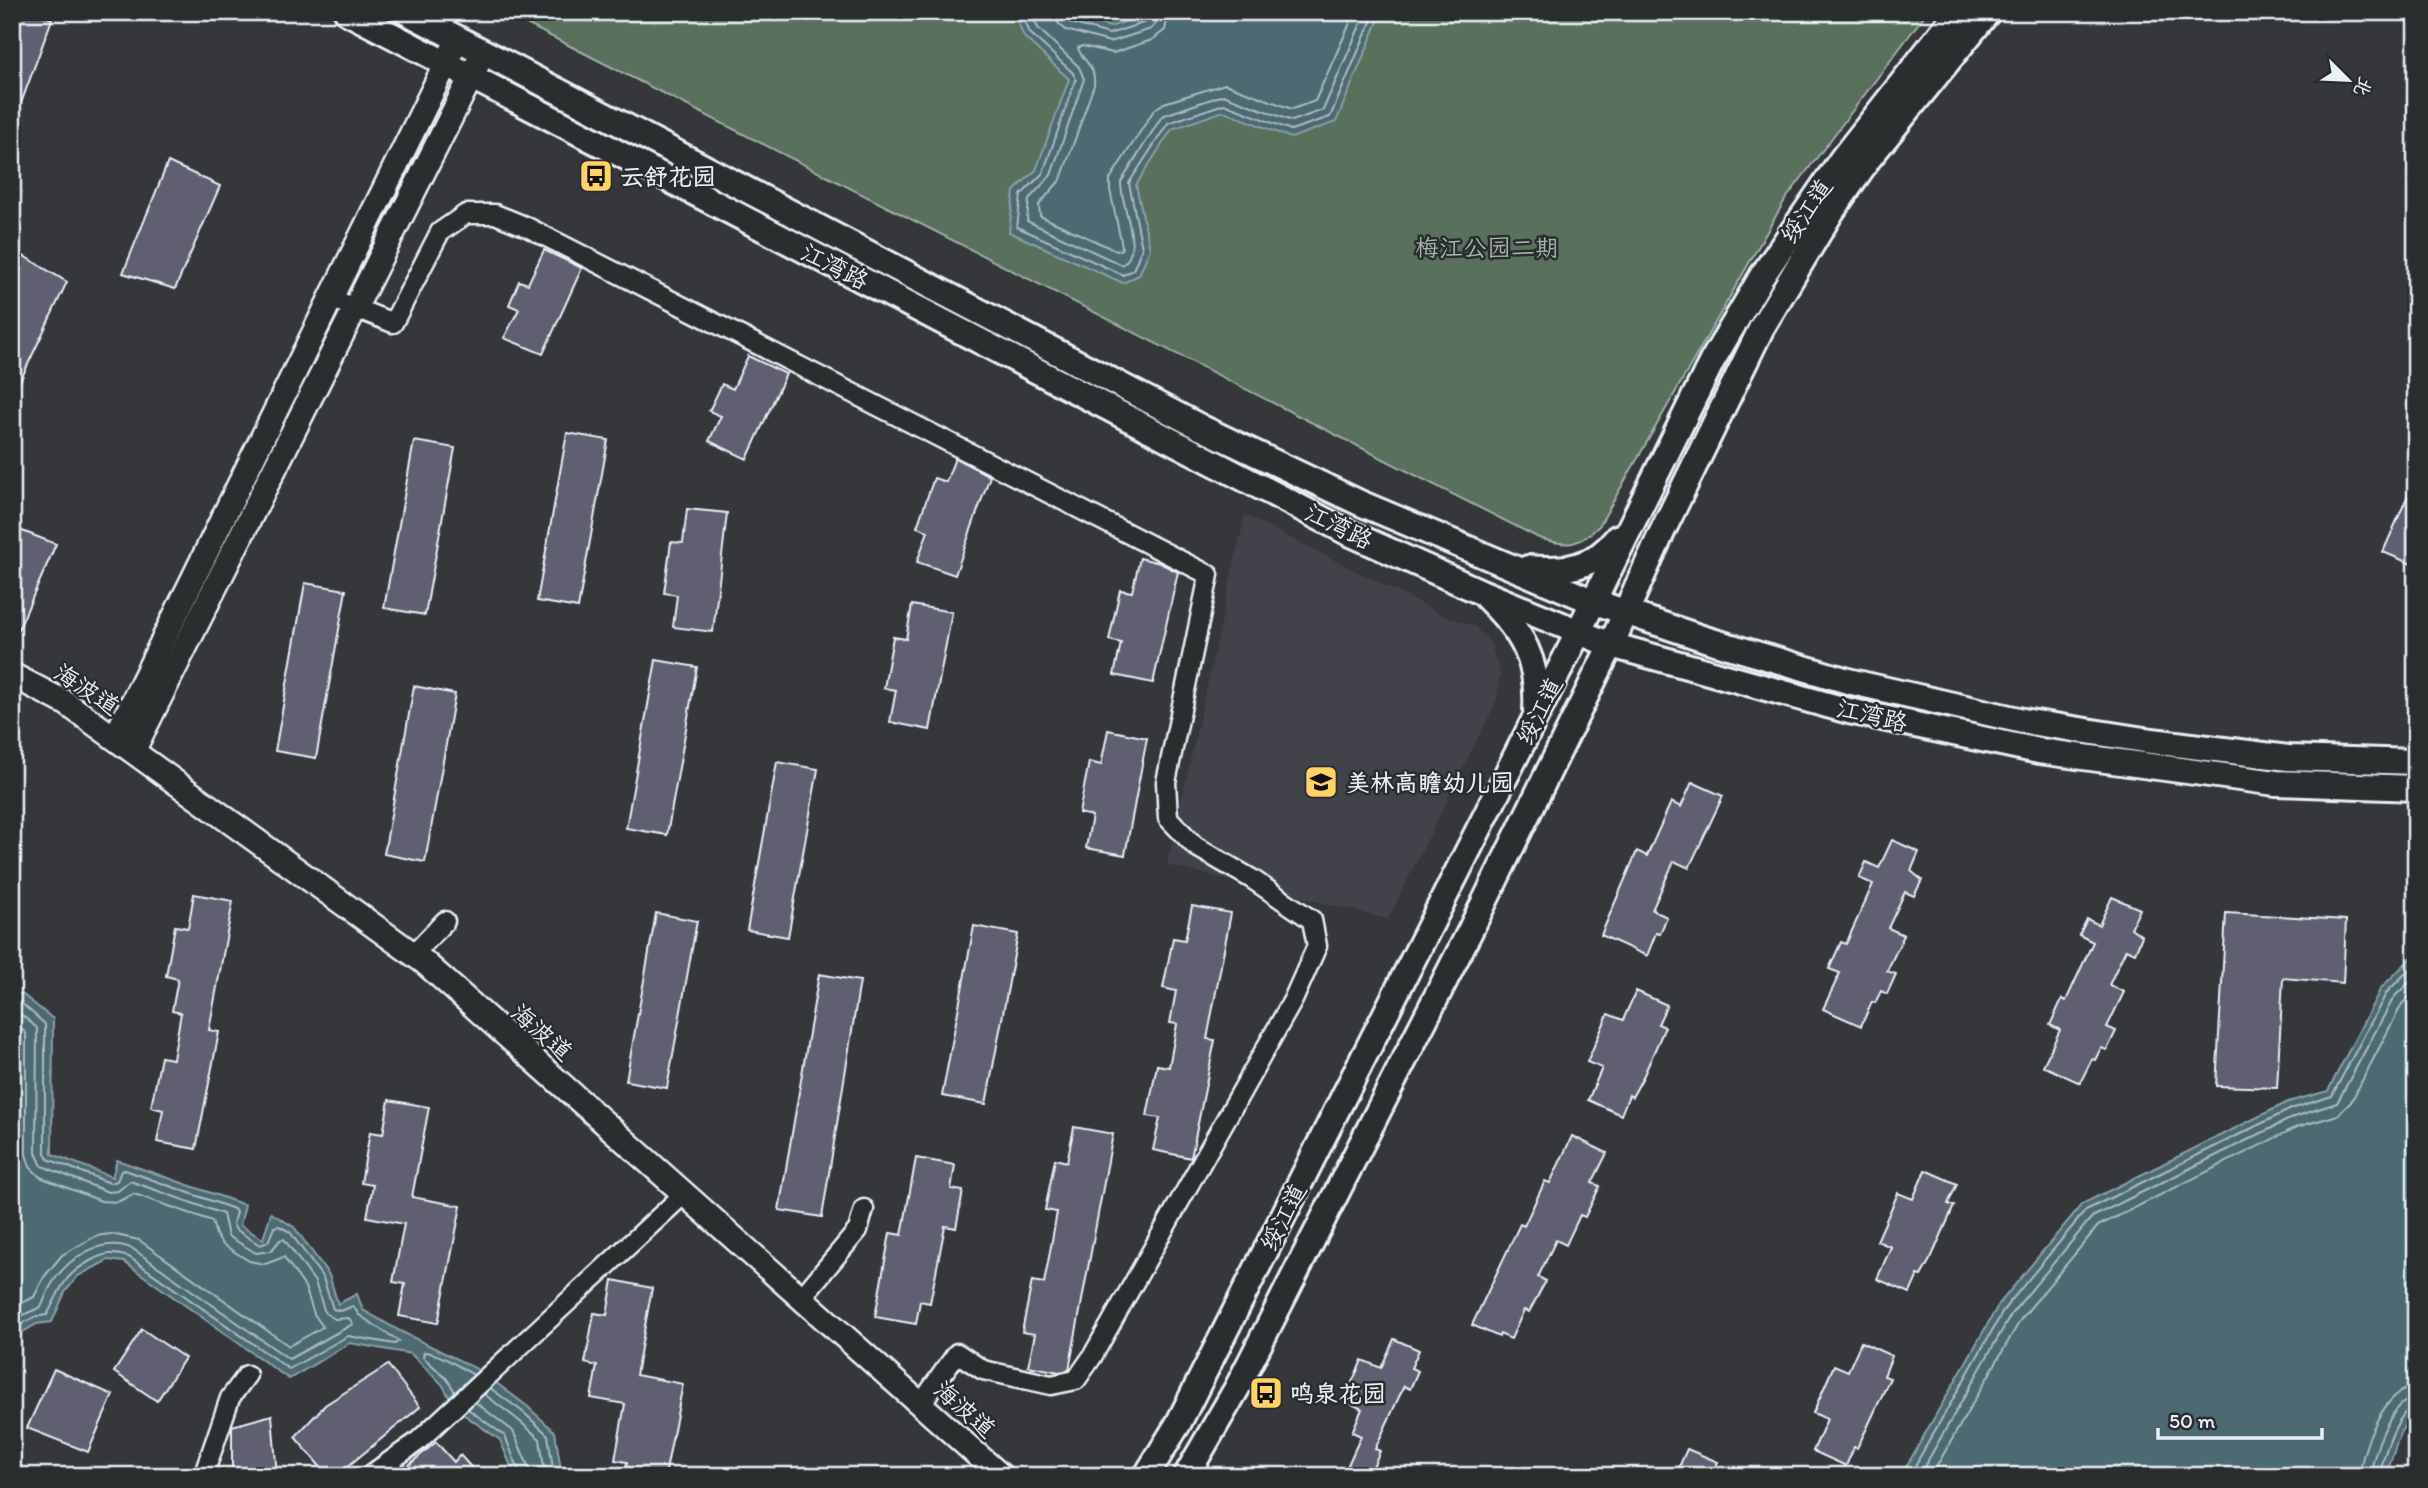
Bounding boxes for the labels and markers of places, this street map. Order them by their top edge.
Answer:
bus stop icon: 云舒花园 [577,157,615,195]
place label: 云舒花园 [620,162,716,191]
school or university icon: 美林高瞻幼儿园 [1302,763,1340,801]
place label: 美林高瞻幼儿园 [1346,768,1514,797]
bus stop icon: 鸣泉花园 [1247,1374,1285,1412]
place label: 鸣泉花园 [1290,1379,1386,1408]

